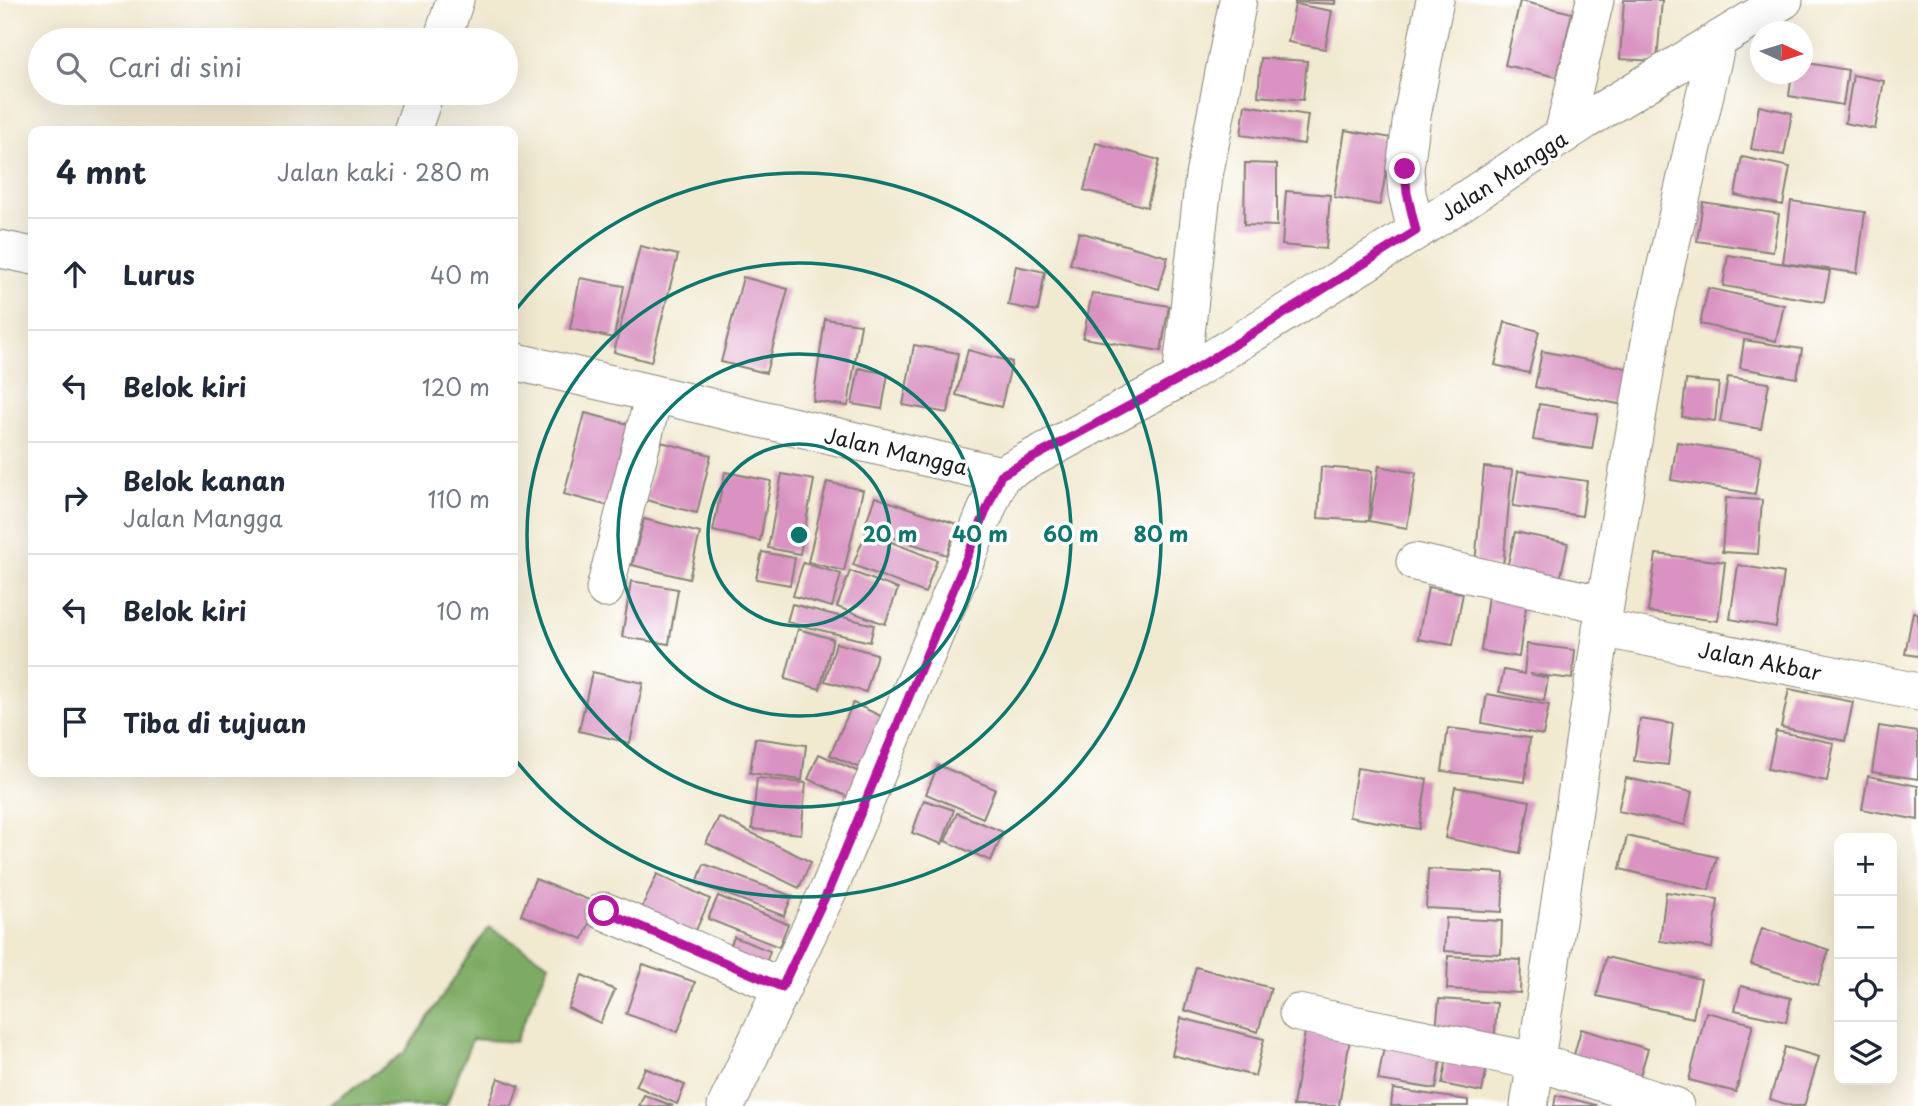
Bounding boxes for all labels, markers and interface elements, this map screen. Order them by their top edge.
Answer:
north arrow [1750,21,1813,84]
search box [28,28,518,105]
text: Cari di sini [108,47,242,86]
icon: search [52,48,90,86]
street label: Jalan Mangga [1433,122,1573,228]
text: 4 mnt [56,149,147,194]
route end [1389,153,1420,184]
text: Jalan kaki · 280 m [277,154,490,189]
icon: ahead [56,255,94,293]
text: Lurus [123,255,195,294]
text: 40 m [430,257,490,292]
icon: left [56,367,94,405]
text: Belok kiri [123,367,246,406]
text: 120 m [422,369,490,404]
street label: Jalan Mangga [821,418,971,482]
text: Belok kanan [123,461,285,500]
icon: right [56,479,94,517]
text: 110 m [428,481,490,516]
text: Jalan Mangga [123,500,283,535]
text: 20 m [863,517,917,549]
text: 40 m [952,517,1008,549]
text: 60 m [1043,517,1099,549]
text: 80 m [1134,517,1188,549]
centre of rings [787,523,811,547]
icon: left [56,591,94,629]
text: Belok kiri [123,591,246,630]
text: 10 m [436,593,490,628]
street label: Jalan Akbar [1696,632,1825,688]
icon: arrive [56,703,94,741]
text: Tiba di tujuan [123,703,307,742]
map controls [1834,833,1897,1085]
button: + [1834,833,1897,896]
route start [588,895,619,926]
button: − [1834,896,1897,959]
button: locate [1834,959,1897,1022]
button: layers [1834,1022,1897,1085]

